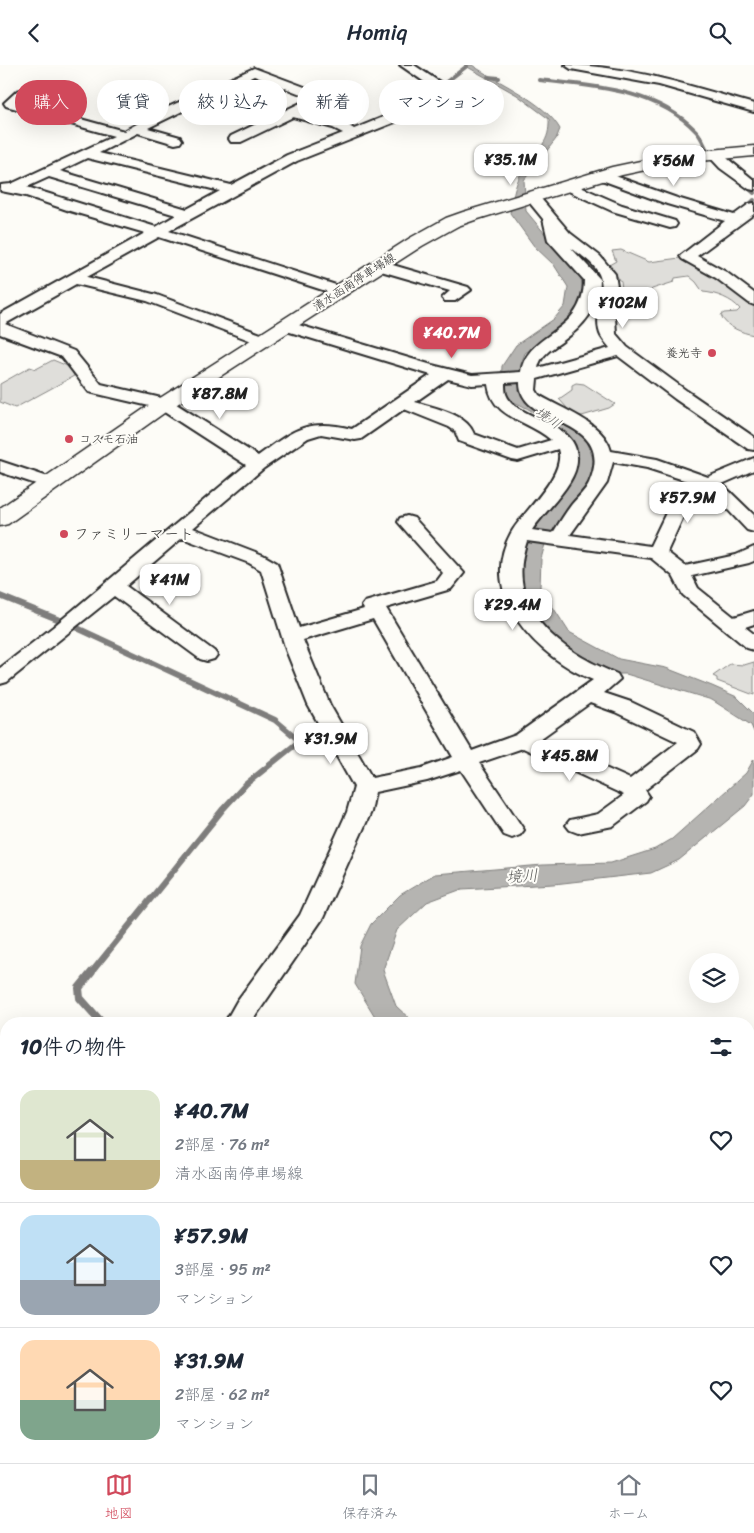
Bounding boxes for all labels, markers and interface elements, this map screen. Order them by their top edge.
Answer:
text: Homiq [347,13,407,52]
icon: back [20,19,48,47]
icon: search [706,19,734,47]
chip: 購入 [15,80,87,125]
chip: 賃貸 [97,80,169,125]
chip: 絞り込み [179,80,287,125]
chip: 新着 [297,80,369,125]
chip: マンション [379,80,504,125]
pin: ¥35.1M [470,143,552,186]
text: ¥35.1M [485,145,537,174]
pin: ¥56M [644,145,704,187]
text: ¥56M [654,146,694,175]
street label: 清水函南停車場線 [308,247,400,317]
pin: ¥102M [588,287,658,329]
text: ¥102M [599,288,647,317]
pin: ¥40.7M [411,317,493,359]
text: ¥40.7M [424,318,480,347]
place label: 養光寺 [666,342,702,364]
marker: 養光寺 [706,347,718,359]
pin: ¥87.8M [179,377,261,420]
text: ¥87.8M [192,379,248,408]
water label: 境川 [529,400,567,436]
place label: コスモ石油 [79,428,139,450]
marker: コスモ石油 [63,433,75,445]
pin: ¥57.9M [647,481,729,524]
text: ¥57.9M [660,483,716,512]
place label: ファミリーマート [74,521,194,547]
marker: ファミリーマート [58,528,70,540]
pin: ¥41M [140,563,200,606]
text: ¥41M [151,565,189,594]
pin: ¥29.4M [472,589,554,631]
text: ¥29.4M [485,590,541,619]
pin: ¥31.9M [290,723,372,765]
text: ¥31.9M [305,724,357,753]
pin: ¥45.8M [529,739,611,782]
text: ¥45.8M [542,741,598,770]
water label: 境川 [505,860,539,892]
map controls [689,953,739,1003]
button: layers [689,953,739,1003]
text: 10件の物件 [20,1028,126,1066]
icon: filters [707,1033,735,1061]
text: ¥40.7M [175,1092,249,1130]
icon: home [60,1110,120,1170]
icon: heart [707,1126,735,1154]
text: 2部屋 · 76 m² [175,1130,270,1159]
text: 清水函南停車場線 [175,1159,303,1188]
text: ¥57.9M [175,1217,248,1255]
icon: home [60,1235,120,1295]
icon: heart [707,1251,735,1279]
text: 3部屋 · 95 m² [175,1255,271,1284]
text: マンション [175,1284,254,1313]
text: ¥31.9M [175,1342,244,1380]
icon: home [60,1360,120,1420]
icon: heart [707,1376,735,1404]
text: 2部屋 · 62 m² [175,1380,270,1409]
text: マンション [175,1409,254,1438]
tab: 地図 [105,1471,133,1526]
tab: 保存済み [342,1471,398,1526]
tab: ホーム [608,1471,649,1526]

